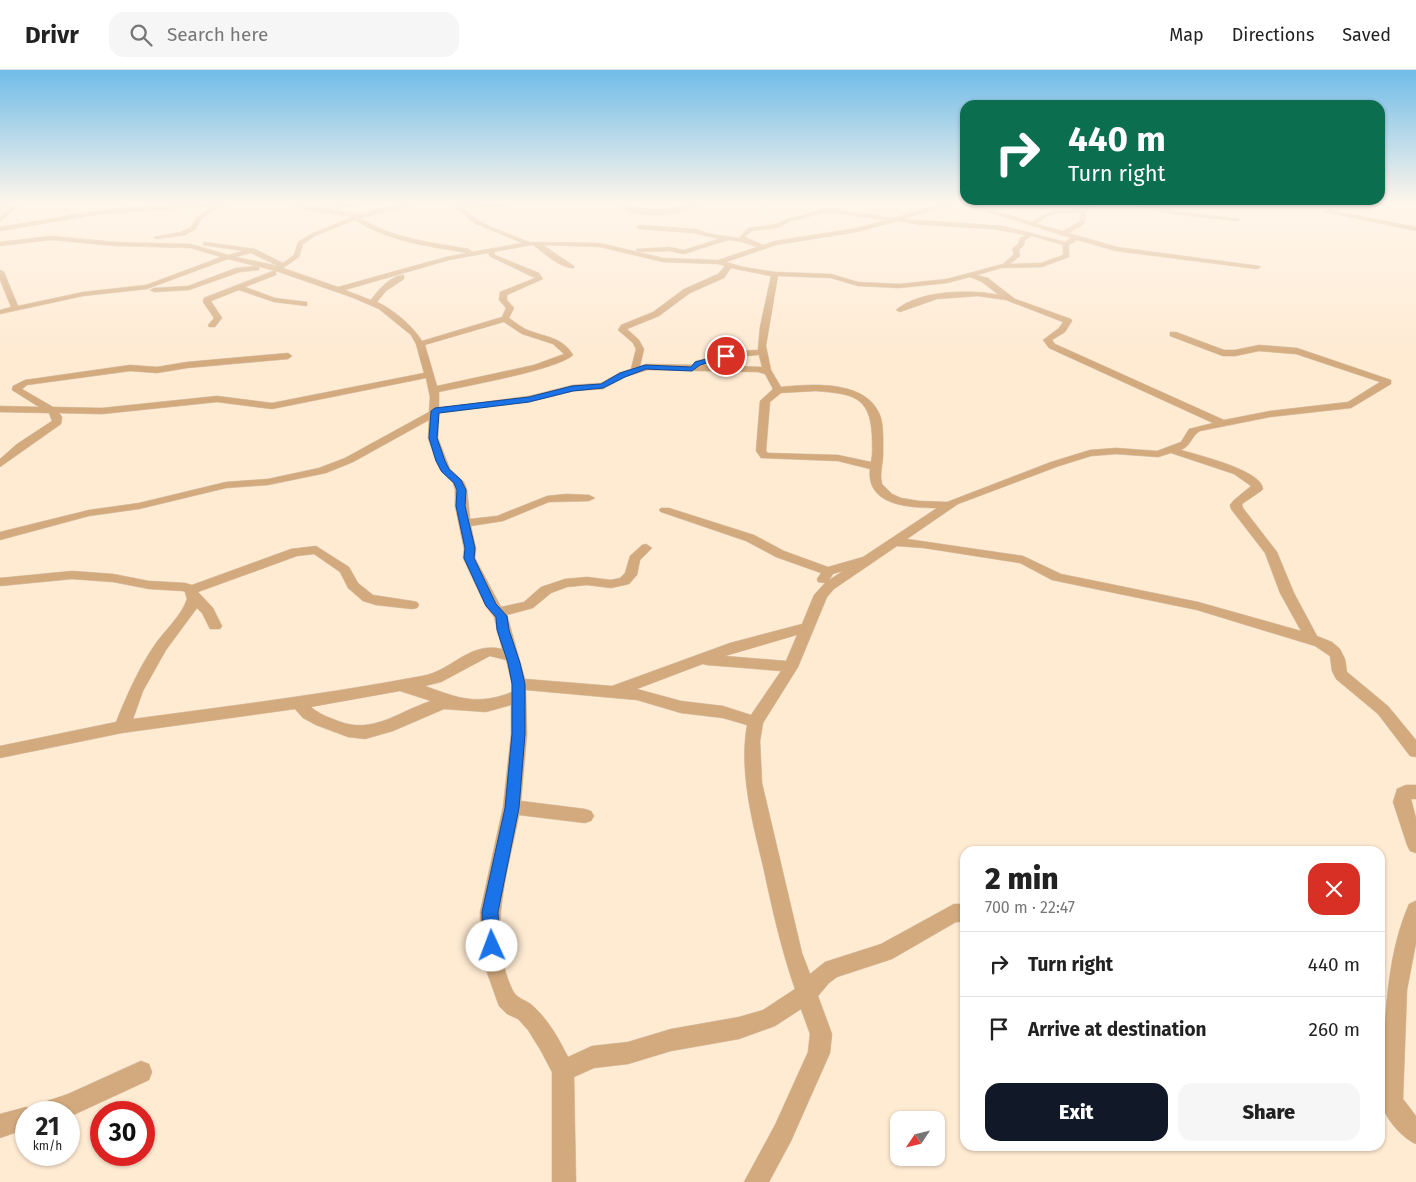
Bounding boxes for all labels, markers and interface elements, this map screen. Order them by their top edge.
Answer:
search box [109,12,459,57]
text: Drivr [25,21,79,49]
icon: search [127,21,155,49]
text: Search here [167,23,268,46]
text: Map [1169,24,1204,46]
text: Directions [1232,24,1314,46]
text: Saved [1342,24,1391,46]
text: 440 m [1068,118,1166,160]
icon: right [985,120,1050,185]
text: Turn right [1068,160,1165,187]
pin [705,335,747,377]
icon: arrive [712,342,740,370]
text: 2 min [985,861,1058,897]
button: close [1308,863,1360,915]
text: 700 m · 22:47 [985,898,1075,917]
position arrow [465,919,517,971]
icon: right [985,950,1013,978]
text: Turn right [1028,953,1113,976]
text: 440 m [1308,953,1360,976]
icon: arrive [985,1015,1013,1043]
text: Arrive at destination [1028,1018,1207,1041]
text: 260 m [1309,1018,1360,1041]
button: Exit [985,1083,1168,1141]
button: Share [1178,1083,1360,1141]
speed limit sign: 30 [90,1101,155,1166]
north arrow [890,1111,945,1166]
map controls [890,1111,945,1166]
text: 21 [36,1112,59,1142]
text: km/h [33,1139,62,1153]

